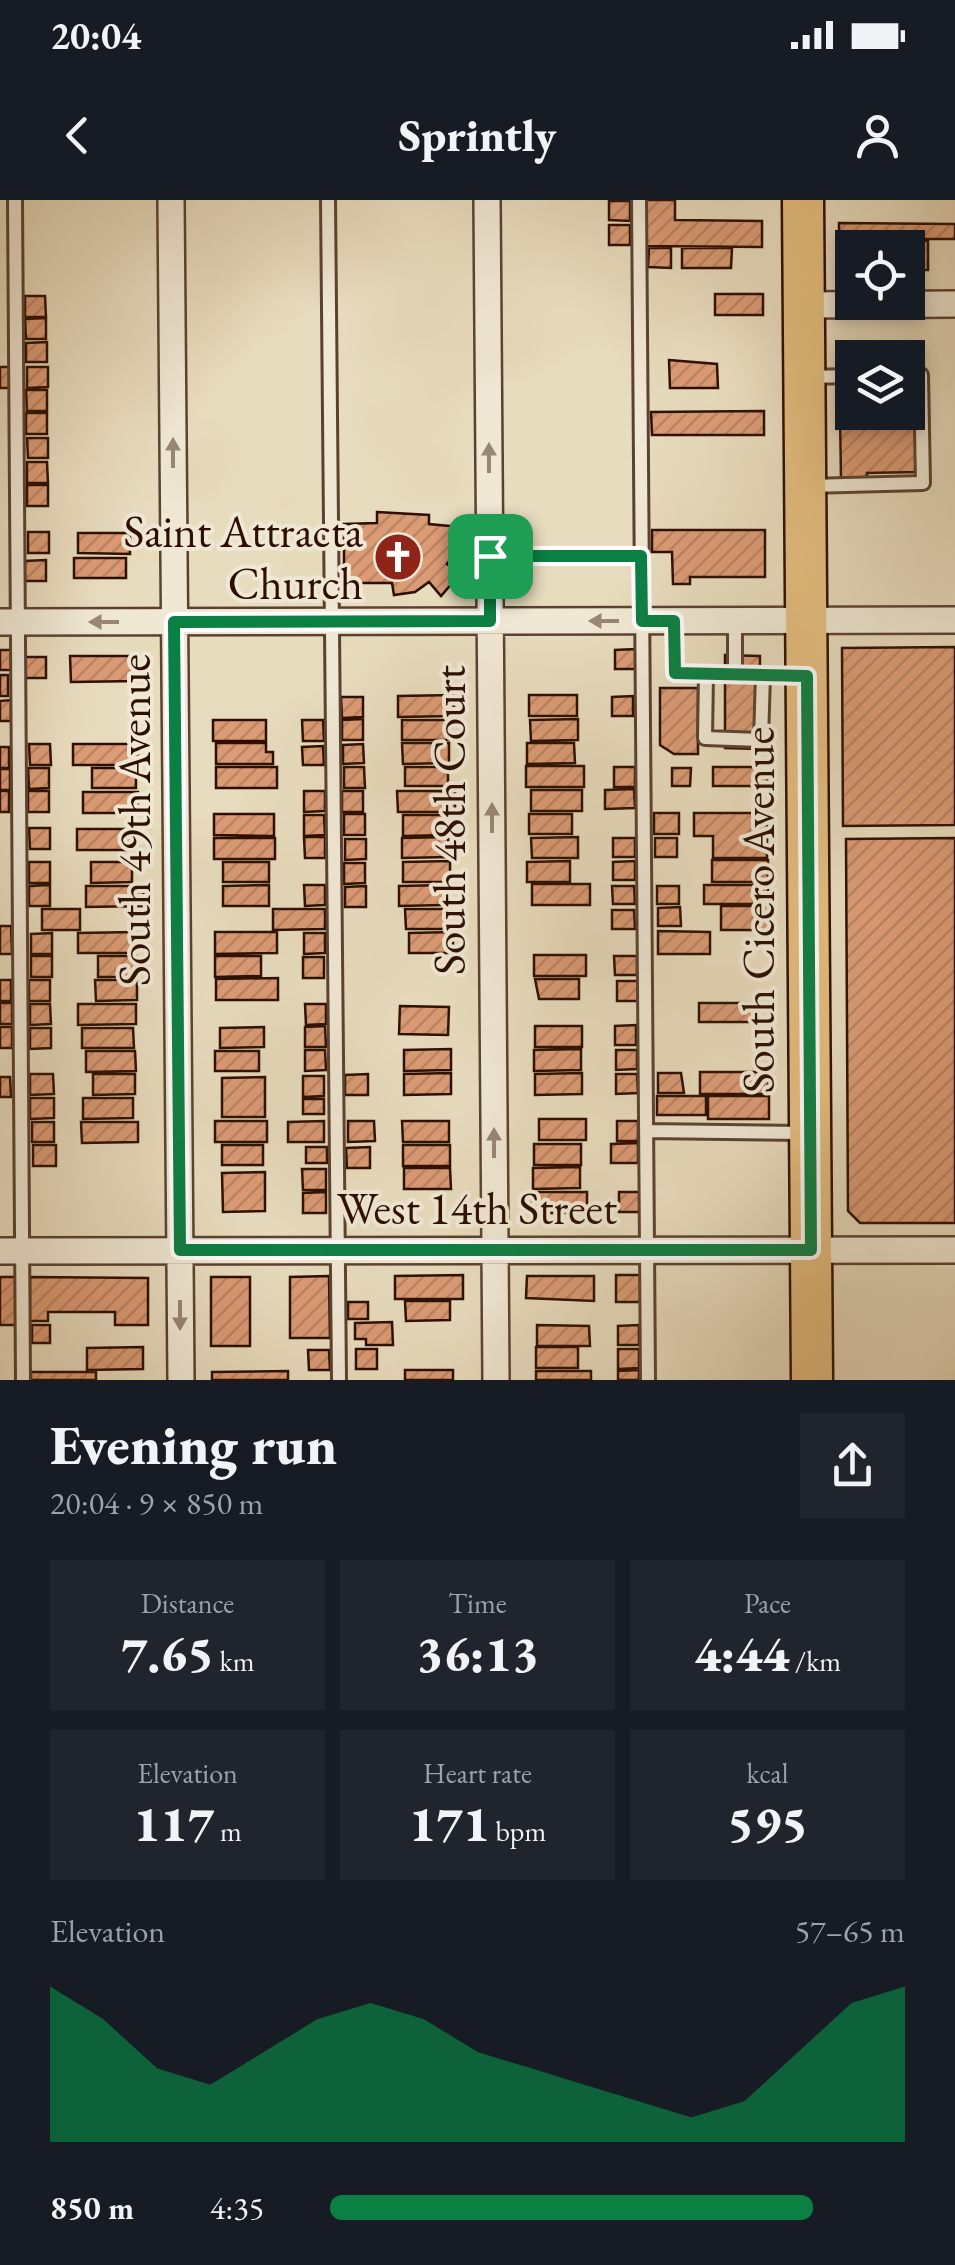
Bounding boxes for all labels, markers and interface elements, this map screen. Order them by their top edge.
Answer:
text: 20:04 [50,11,141,60]
text: Sprintly [399,106,556,164]
icon: back [50,108,105,163]
icon: person [850,108,905,163]
map controls [835,230,925,430]
button: locate [835,230,925,320]
button: layers [835,340,925,430]
one-way arrow [165,437,181,469]
one-way arrow [481,441,497,473]
place label: Saint Attracta Church [123,502,363,612]
pin [448,514,533,599]
icon: arrive [463,529,518,584]
church icon: Saint Attracta Church [372,531,424,583]
one-way arrow [587,613,619,629]
one-way arrow [87,614,119,630]
street label: South 49th Avenue [105,654,163,986]
street label: South 48th Court [420,665,478,975]
street label: South Cicero Avenue [729,727,787,1093]
one-way arrow [484,801,500,833]
one-way arrow [486,1126,502,1158]
street label: West 14th Street [337,1179,617,1237]
one-way arrow [172,1300,188,1332]
text: Evening run [50,1409,337,1480]
button: share [800,1413,905,1518]
text: 20:04 · 9 × 850 m [50,1482,263,1524]
text: Distance [141,1585,234,1621]
text: Time [448,1585,507,1621]
text: Pace [744,1585,791,1621]
text: 7.65 [120,1621,214,1686]
text: 36:13 [416,1621,539,1686]
text: 4:44 [694,1621,789,1686]
text: km [214,1643,255,1679]
text: /km [789,1643,841,1679]
text: Elevation [137,1755,238,1791]
text: Heart rate [423,1755,532,1791]
text: kcal [746,1755,789,1791]
text: 117 [133,1791,214,1856]
text: 171 [409,1791,490,1856]
text: 595 [727,1791,808,1856]
text: m [214,1813,242,1849]
text: bpm [490,1813,546,1849]
text: Elevation [50,1910,165,1952]
text: 57–65 m [795,1910,905,1952]
text: 850 m [50,2187,134,2229]
text: 4:35 [210,2187,264,2229]

